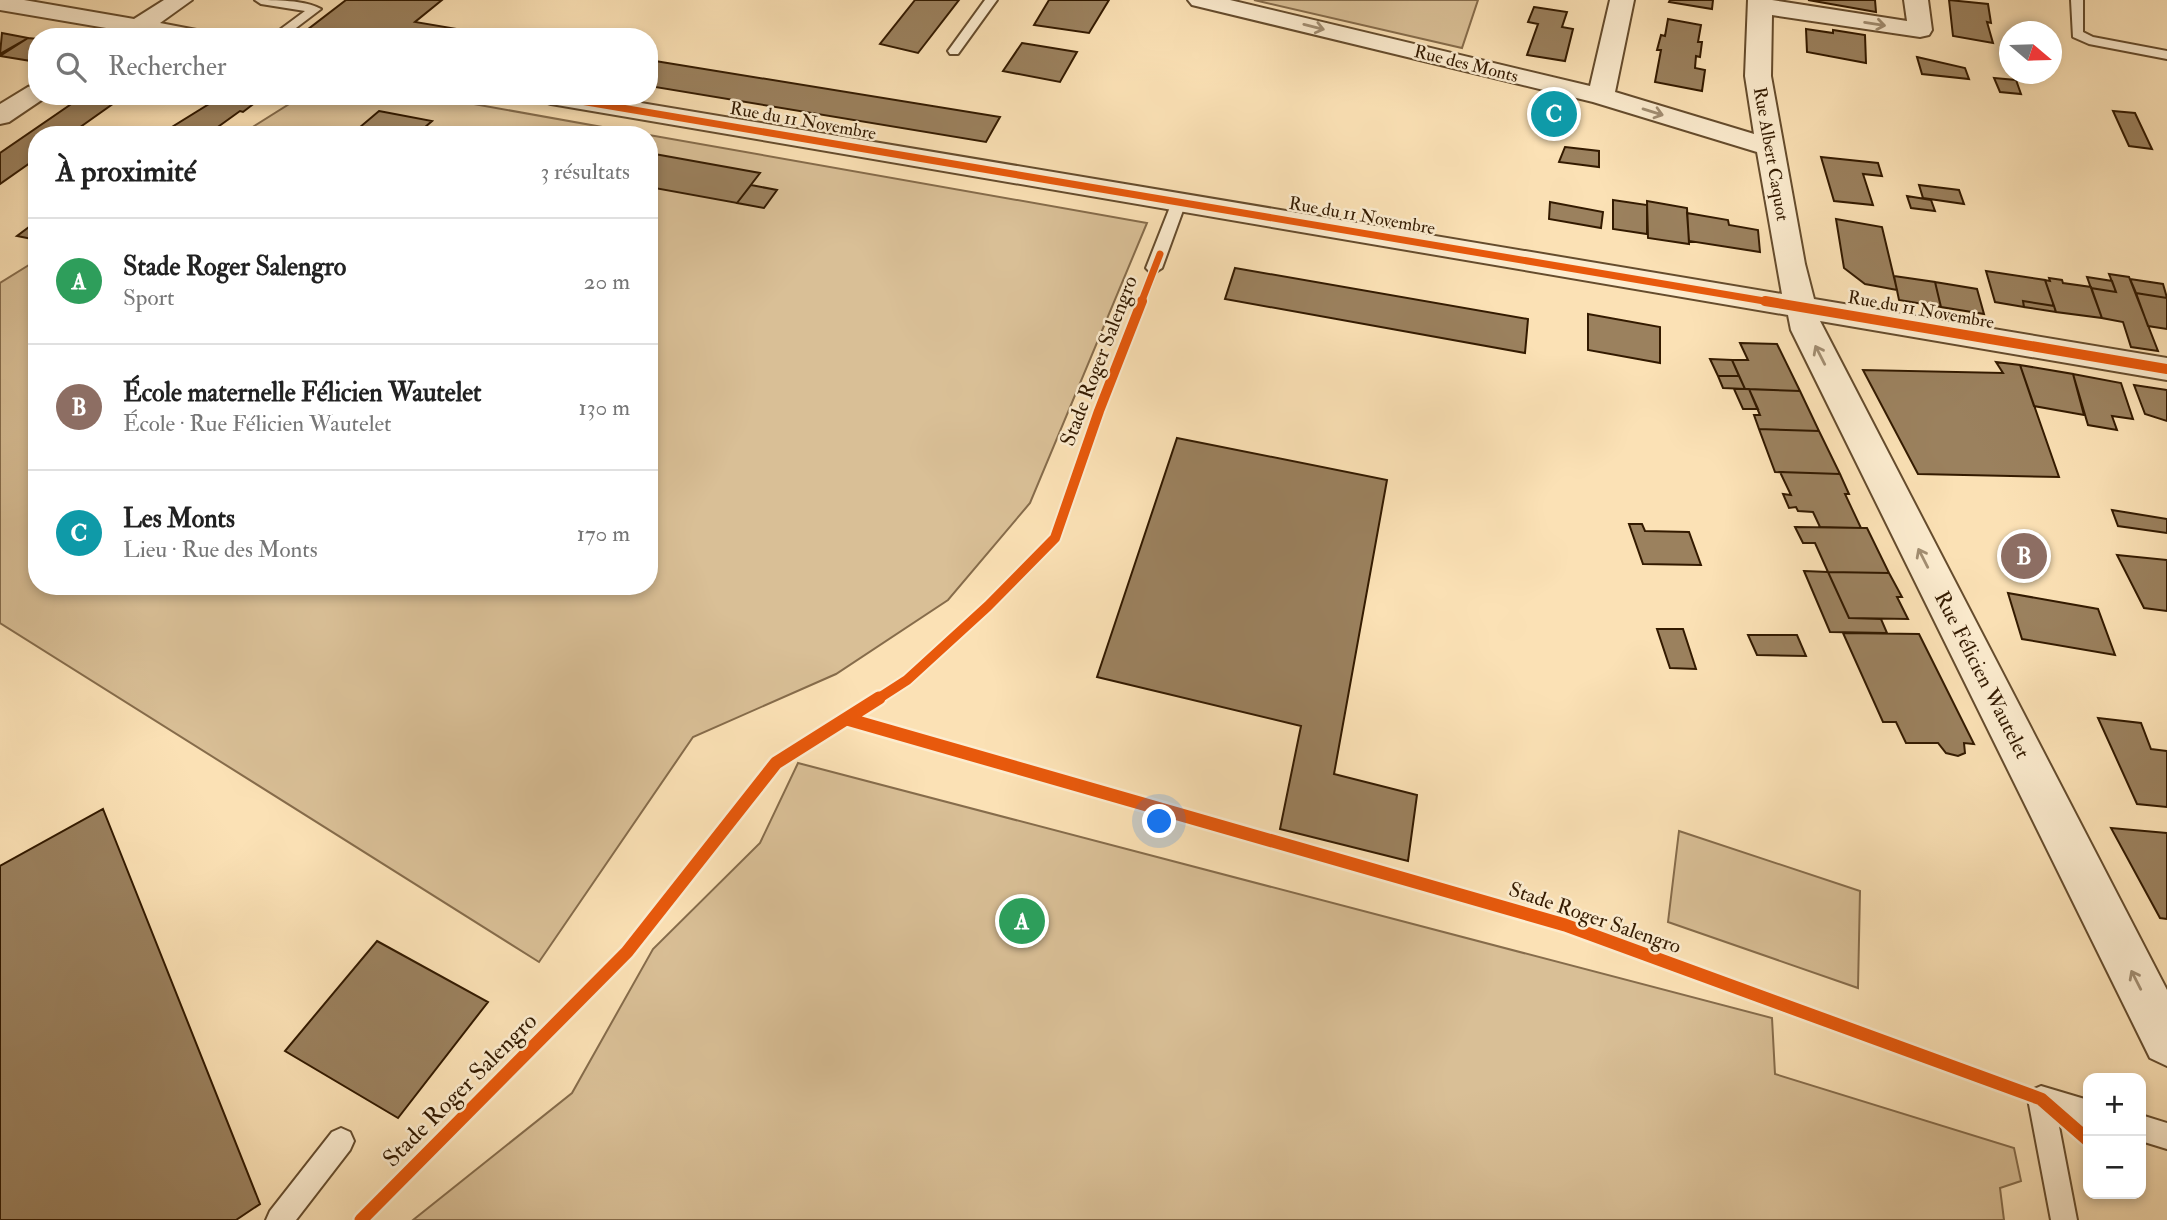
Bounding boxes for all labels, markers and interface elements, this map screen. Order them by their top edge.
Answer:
one-way arrow [1864,17,1886,30]
one-way arrow [1302,21,1325,35]
north arrow [1999,21,2062,84]
search box [28,28,658,105]
street label: Rue des Monts [1412,40,1520,88]
icon: search [52,48,90,86]
text: Rechercher [108,51,227,83]
street label: Rue Albert Caquot [1748,85,1794,223]
pin: C [1531,88,1577,140]
street label: Rue du 11 Novembre [728,97,878,145]
one-way arrow [1642,107,1664,120]
text: À proximité [56,153,196,190]
text: 3 résultats [540,157,630,186]
street label: Rue du 11 Novembre [1287,192,1437,240]
text: Stade Roger Salengro [123,251,346,283]
text: A [72,267,86,296]
text: 20 m [584,267,630,296]
street label: Stade Roger Salengro [1054,272,1144,450]
text: Sport [123,283,175,312]
street label: Rue du 11 Novembre [1846,286,1996,334]
one-way arrow [1813,346,1827,366]
text: École maternelle Félicien Wautelet [123,377,482,409]
text: B [71,393,87,422]
text: 130 m [578,393,630,422]
text: École · Rue Félicien Wautelet [123,409,392,438]
text: Les Monts [123,503,235,535]
text: C [71,519,87,548]
text: 170 m [577,519,630,548]
pin: B [2001,530,2047,582]
text: Lieu · Rue des Monts [123,535,318,564]
one-way arrow [1915,548,1929,569]
street label: Rue Félicien Wautelet [1928,587,2036,764]
your location [1142,804,1176,838]
street label: Stade Roger Salengro [1505,876,1685,960]
pin: A [999,895,1045,947]
one-way arrow [2129,970,2143,991]
street label: Stade Roger Salengro [376,1006,544,1174]
map controls [2083,1073,2146,1199]
button: + [2083,1073,2146,1136]
button: − [2083,1136,2146,1199]

